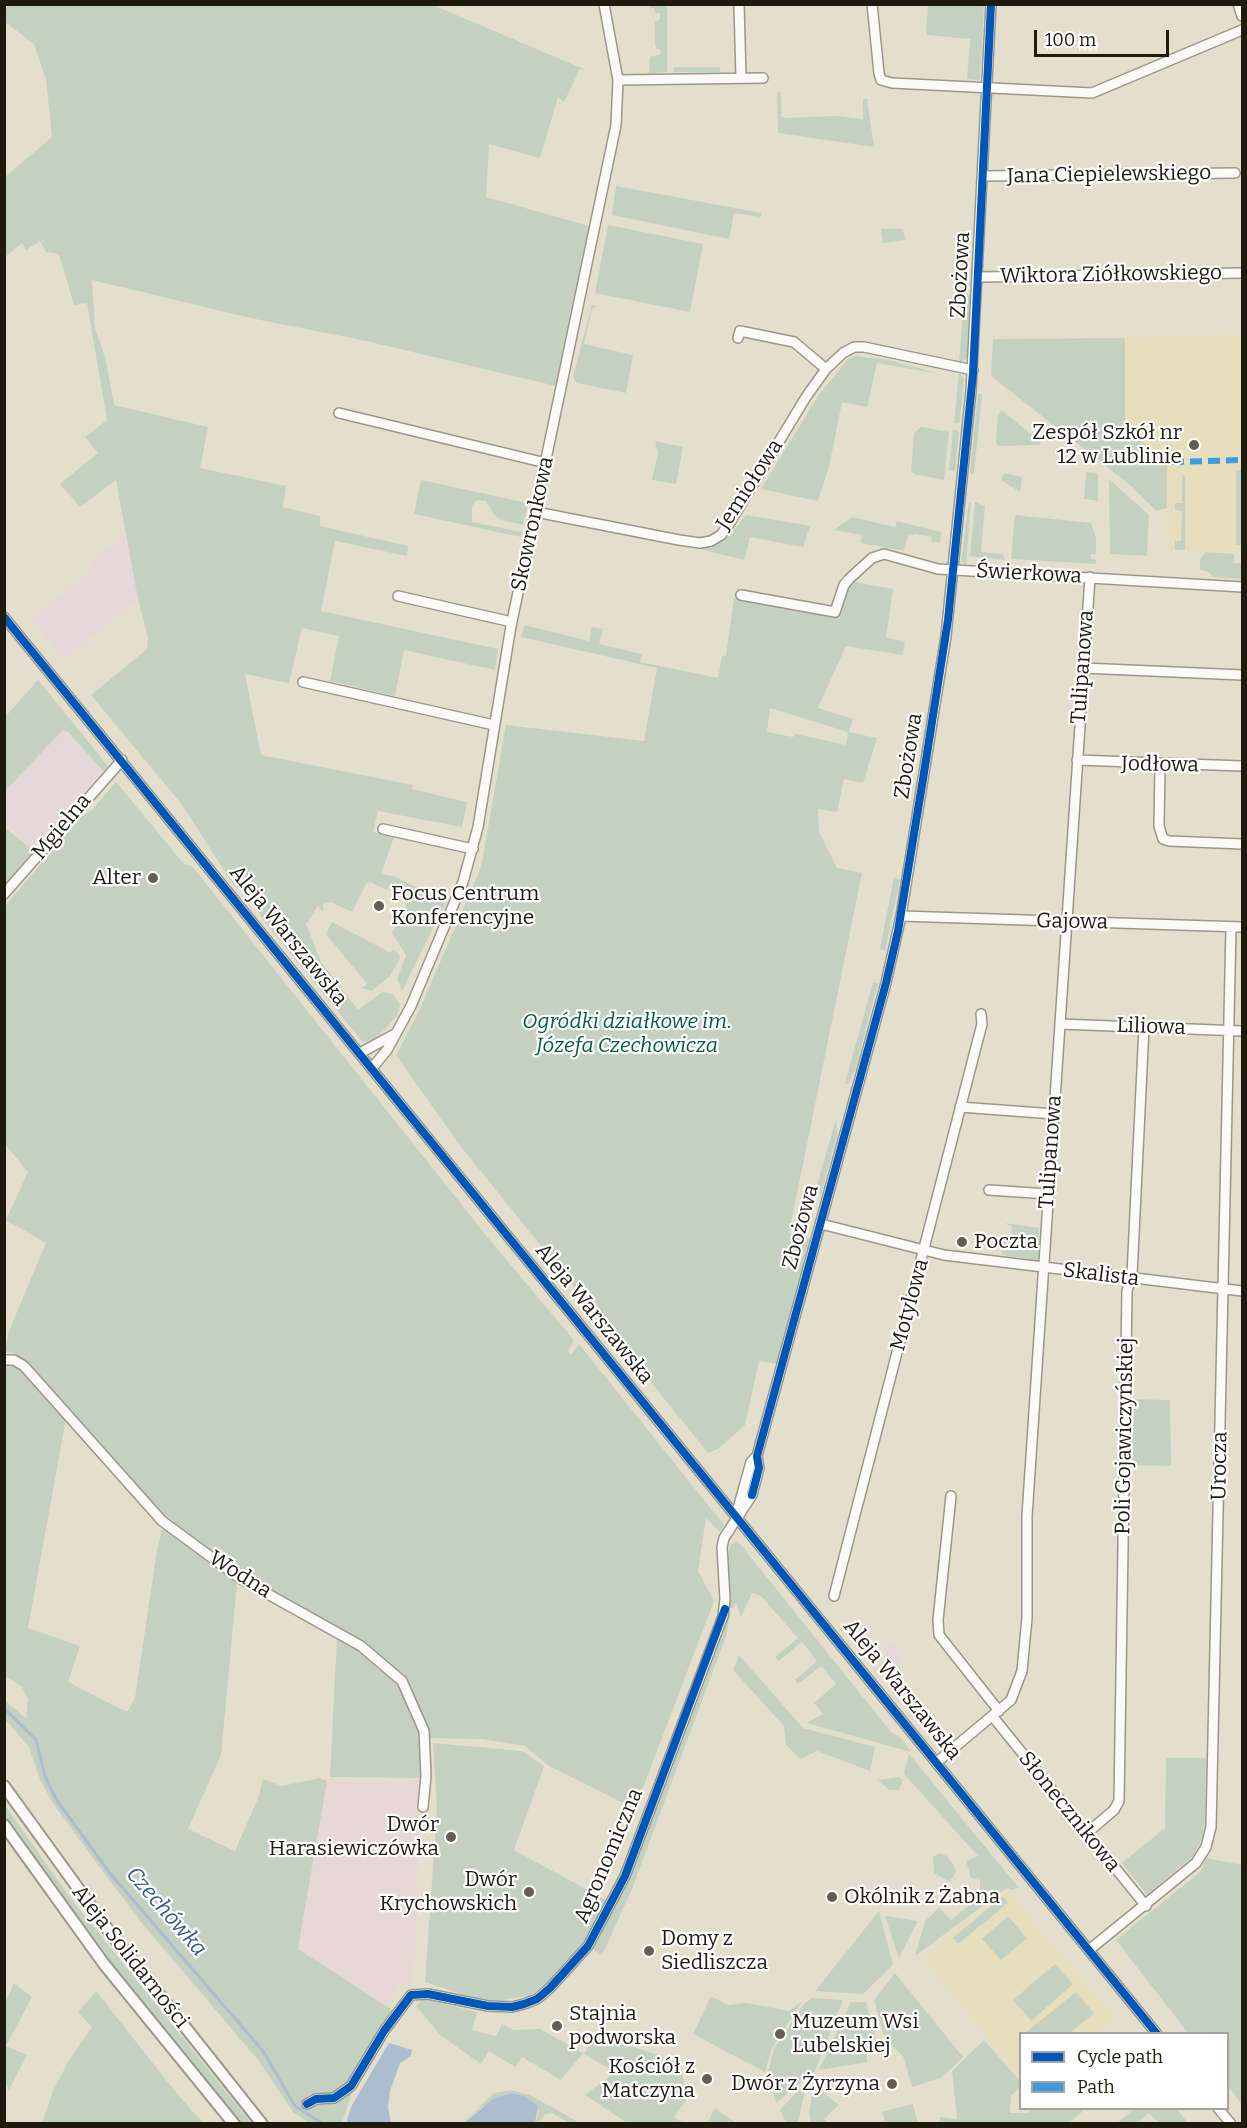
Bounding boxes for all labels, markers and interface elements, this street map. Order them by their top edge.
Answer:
scale bar [1037,18,1172,56]
text: 100 m [1045,29,1096,51]
street label: Jana Ciepielewskiego [1007,161,1211,189]
street label: Zbożowa [946,231,976,319]
street label: Wiktora Ziółkowskiego [1000,260,1222,290]
place label: Zespół Szkół nr 12 w Lublinie [1032,420,1182,470]
street label: Jemiołowa [711,435,789,535]
marker: Zespół Szkół nr 12 w Lublinie [1187,438,1201,452]
street label: Skowronkowa [506,454,560,594]
street label: Świerkowa [976,559,1082,589]
street label: Tulipanowa [1066,609,1100,725]
street label: Zbożowa [890,711,928,801]
street label: Jodłowa [1121,752,1199,778]
street label: Mgielna [27,789,97,865]
street label: Aleja Warszawska [224,861,352,1011]
place label: Alter [92,865,141,891]
marker: Alter [146,871,160,885]
place label: Focus Centrum Konferencyjne [391,881,539,931]
marker: Focus Centrum Konferencyjne [372,899,386,913]
street label: Gajowa [1036,909,1108,935]
park label: Ogródki działkowe im. Józefa Czechowicza [522,1009,732,1059]
street label: Liliowa [1116,1013,1186,1041]
street label: Tulipanowa [1034,1094,1068,1210]
street label: Zbożowa [778,1182,824,1272]
place label: Poczta [974,1229,1038,1255]
marker: Poczta [955,1235,969,1249]
street label: Aleja Warszawska [530,1239,658,1389]
street label: Motylowa [886,1256,934,1354]
street label: Skalista [1061,1258,1141,1292]
street label: Poli Gojawiczyńskiej [1111,1337,1139,1535]
street label: Urocza [1207,1431,1233,1501]
street label: Wodna [204,1546,276,1604]
street label: Aleja Warszawska [838,1615,966,1765]
street label: Słonecznikowa [1013,1747,1125,1877]
street label: Agronomiczna [569,1785,649,1927]
place label: Dwór Harasiewiczówka [269,1812,439,1862]
marker: Dwór Harasiewiczówka [444,1830,458,1844]
water label: Czechówka [120,1862,212,1962]
place label: Dwór Krychowskich [380,1867,517,1917]
street label: Aleja Solidarności [66,1880,194,2034]
place label: Okólnik z Żabna [844,1884,1000,1910]
marker: Dwór Krychowskich [522,1885,536,1899]
marker: Okólnik z Żabna [825,1890,839,1904]
place label: Domy z Siedliszcza [661,1926,768,1976]
marker: Domy z Siedliszcza [642,1944,656,1958]
place label: Stajnia podworska [569,2001,676,2051]
place label: Muzeum Wsi Lubelskiej [792,2009,919,2059]
marker: Stajnia podworska [550,2019,564,2033]
marker: Muzeum Wsi Lubelskiej [773,2027,787,2041]
legend [1019,2032,1229,2110]
text: Cycle path [1077,2046,1163,2068]
place label: Kościół z Matczyna [602,2054,695,2104]
place label: Dwór z Żyrzyna [731,2071,880,2097]
marker: Kościół z Matczyna [700,2072,714,2086]
text: Path [1077,2076,1115,2098]
marker: Dwór z Żyrzyna [885,2077,899,2091]

